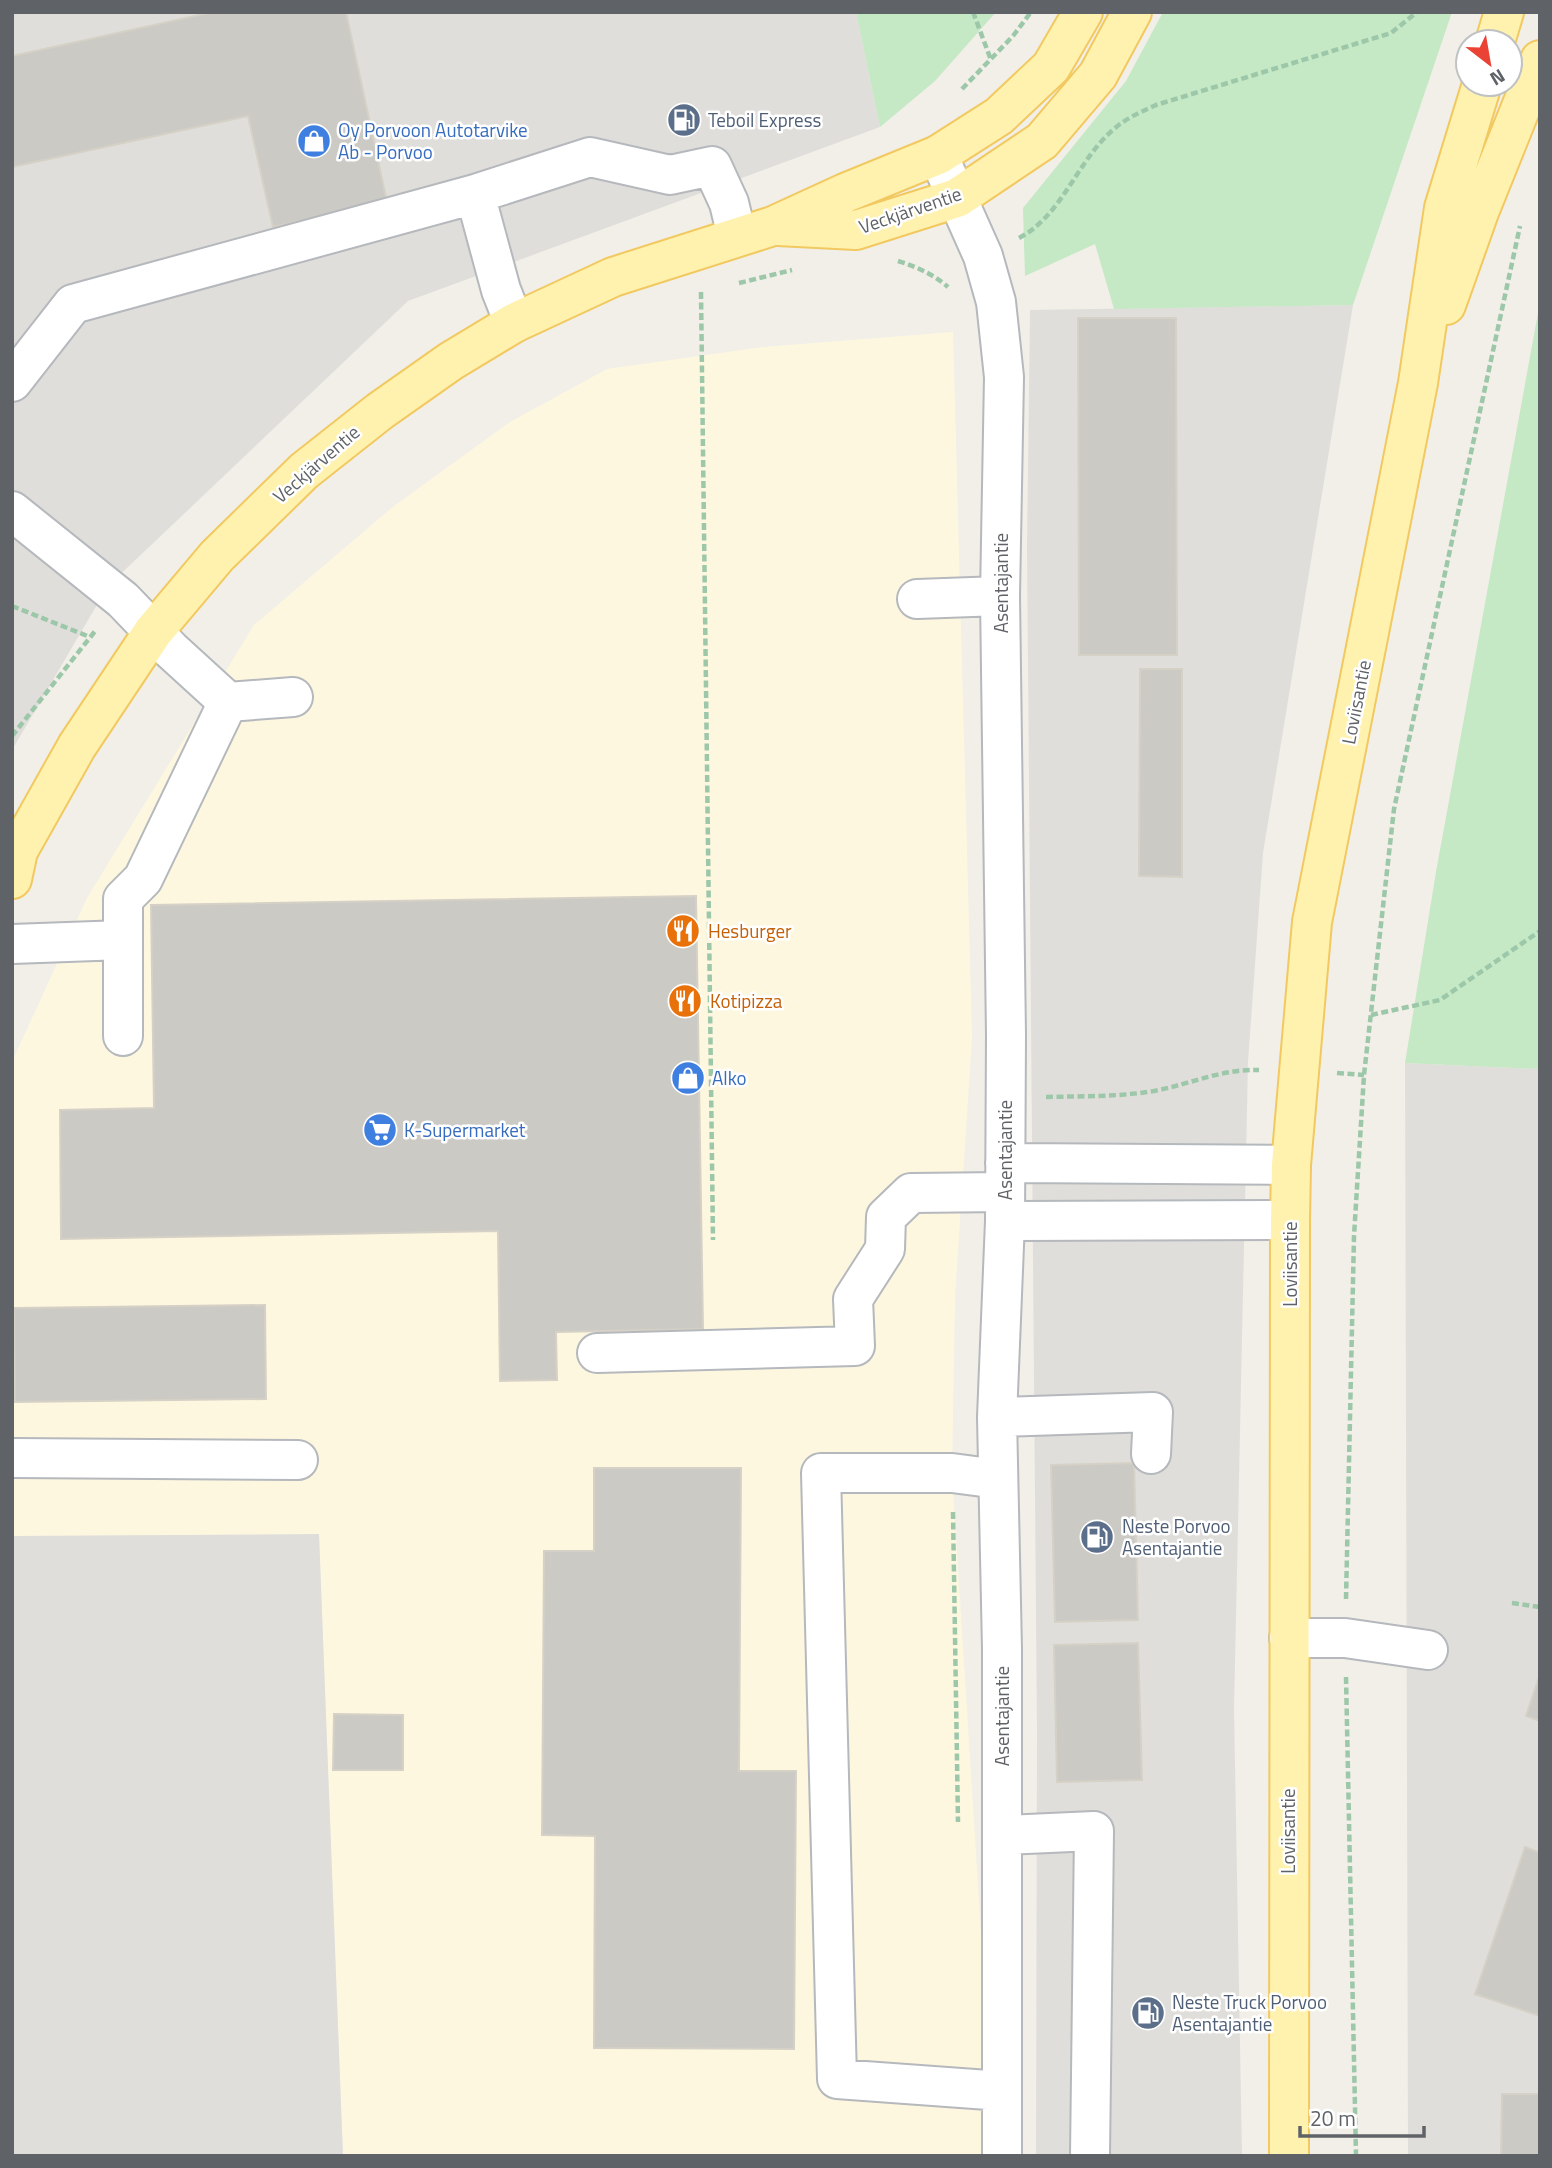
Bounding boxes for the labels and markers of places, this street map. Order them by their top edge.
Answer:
fuel station icon: Teboil Express [665,101,703,139]
place label: Teboil Express [708,105,822,134]
place label: Oy Porvoon Autotarvike Ab - Porvoo [338,115,528,166]
shop icon: Oy Porvoon Autotarvike Ab - Porvoo [295,122,333,160]
restaurant icon: Hesburger [664,912,702,950]
place label: Hesburger [708,916,792,945]
restaurant icon: Kotipizza [666,982,704,1020]
place label: Kotipizza [710,986,783,1015]
shop icon: Alko [669,1059,707,1097]
place label: Alko [712,1063,747,1092]
supermarket icon: K-Supermarket [361,1111,399,1149]
place label: K-Supermarket [404,1115,526,1144]
place label: Neste Porvoo Asentajantie [1122,1511,1230,1562]
fuel station icon: Neste Porvoo Asentajantie [1078,1518,1116,1556]
place label: Neste Truck Porvoo Asentajantie [1172,1987,1327,2038]
fuel station icon: Neste Truck Porvoo Asentajantie [1129,1994,1167,2032]

